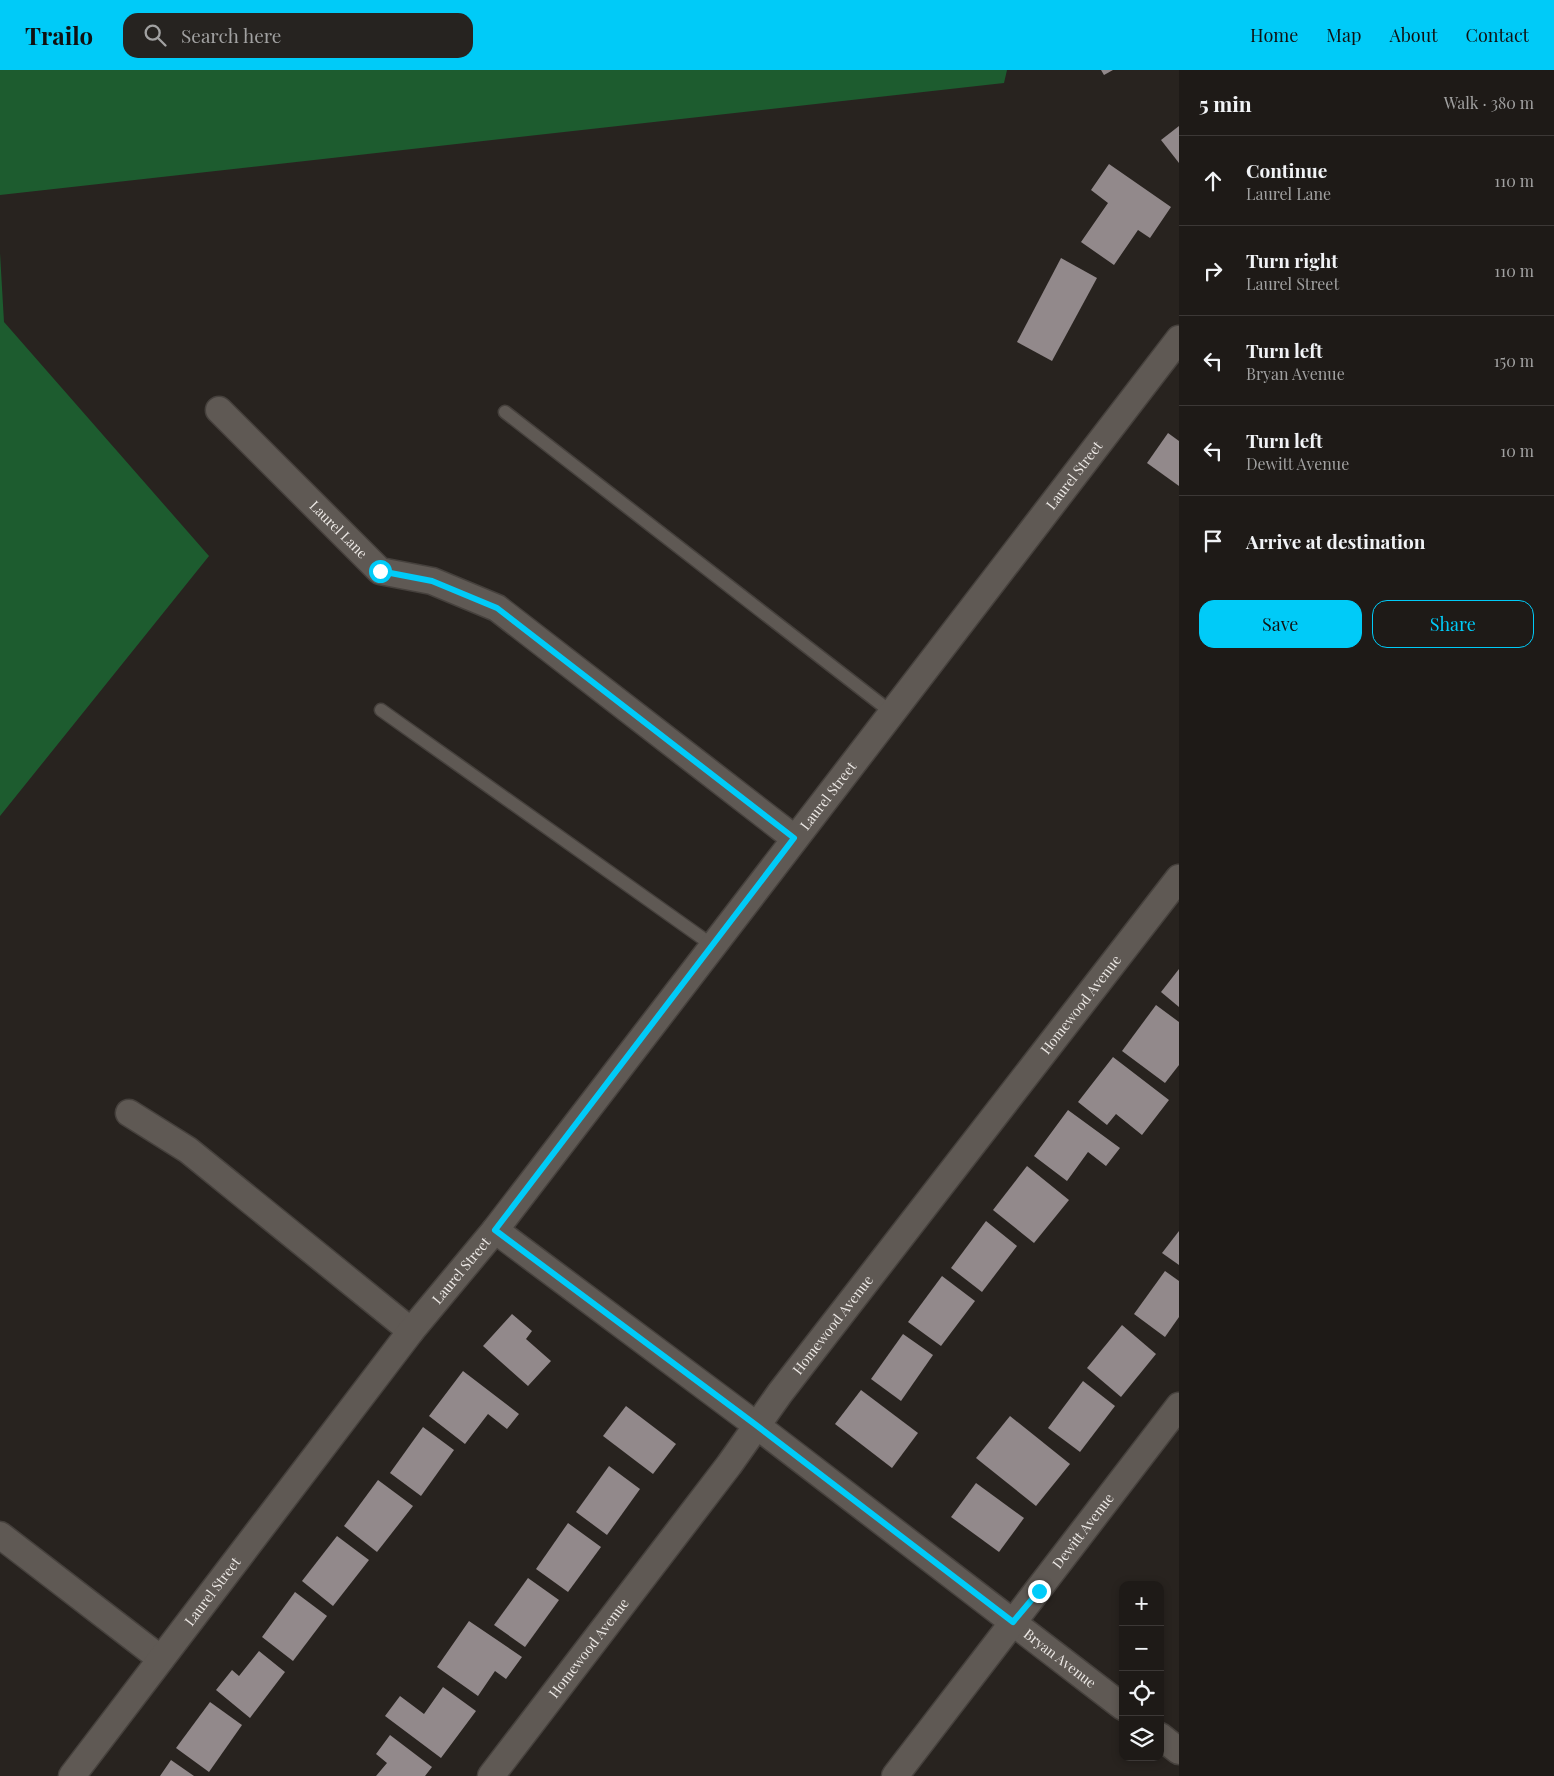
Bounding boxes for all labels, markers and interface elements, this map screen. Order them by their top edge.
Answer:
search box [123,13,473,58]
text: Trailo [25,19,93,51]
icon: search [141,21,169,49]
text: Search here [181,22,282,48]
text: Home [1250,23,1298,47]
text: Map [1326,23,1361,47]
text: About [1389,23,1438,47]
text: Contact [1466,23,1529,47]
text: 5 min [1199,89,1252,117]
text: Walk · 380 m [1444,92,1534,113]
text: Continue [1246,157,1327,183]
icon: ahead [1199,167,1227,195]
text: 110 m [1494,170,1534,191]
text: Laurel Lane [1246,183,1331,204]
text: Turn right [1246,247,1338,273]
icon: right [1199,257,1227,285]
text: 110 m [1494,260,1534,281]
text: Laurel Street [1246,273,1339,294]
text: Turn left [1246,337,1323,363]
icon: left [1199,347,1227,375]
text: 150 m [1494,350,1534,371]
text: Bryan Avenue [1246,363,1345,384]
text: Turn left [1246,427,1323,453]
street label: Laurel Street [1041,436,1107,513]
icon: left [1199,437,1227,465]
text: 10 m [1500,440,1534,461]
text: Dewitt Avenue [1246,453,1349,474]
street label: Laurel Lane [306,496,372,562]
icon: arrive [1199,527,1227,555]
text: Arrive at destination [1246,528,1426,554]
route start [369,560,392,583]
button: Save [1199,600,1362,648]
button: Share [1372,600,1534,648]
street label: Laurel Street [795,757,861,834]
street label: Homewood Avenue [1036,951,1125,1058]
street label: Laurel Street [427,1232,495,1308]
street label: Homewood Avenue [788,1271,877,1378]
street label: Dewitt Avenue [1048,1489,1118,1572]
street label: Laurel Street [180,1552,245,1629]
route end [1028,1580,1051,1603]
map controls [1119,1581,1164,1761]
button: + [1119,1581,1164,1626]
street label: Homewood Avenue [544,1594,633,1702]
street label: Bryan Avenue [1020,1624,1100,1692]
button: − [1119,1626,1164,1671]
button: locate [1119,1671,1164,1716]
button: layers [1119,1716,1164,1761]

